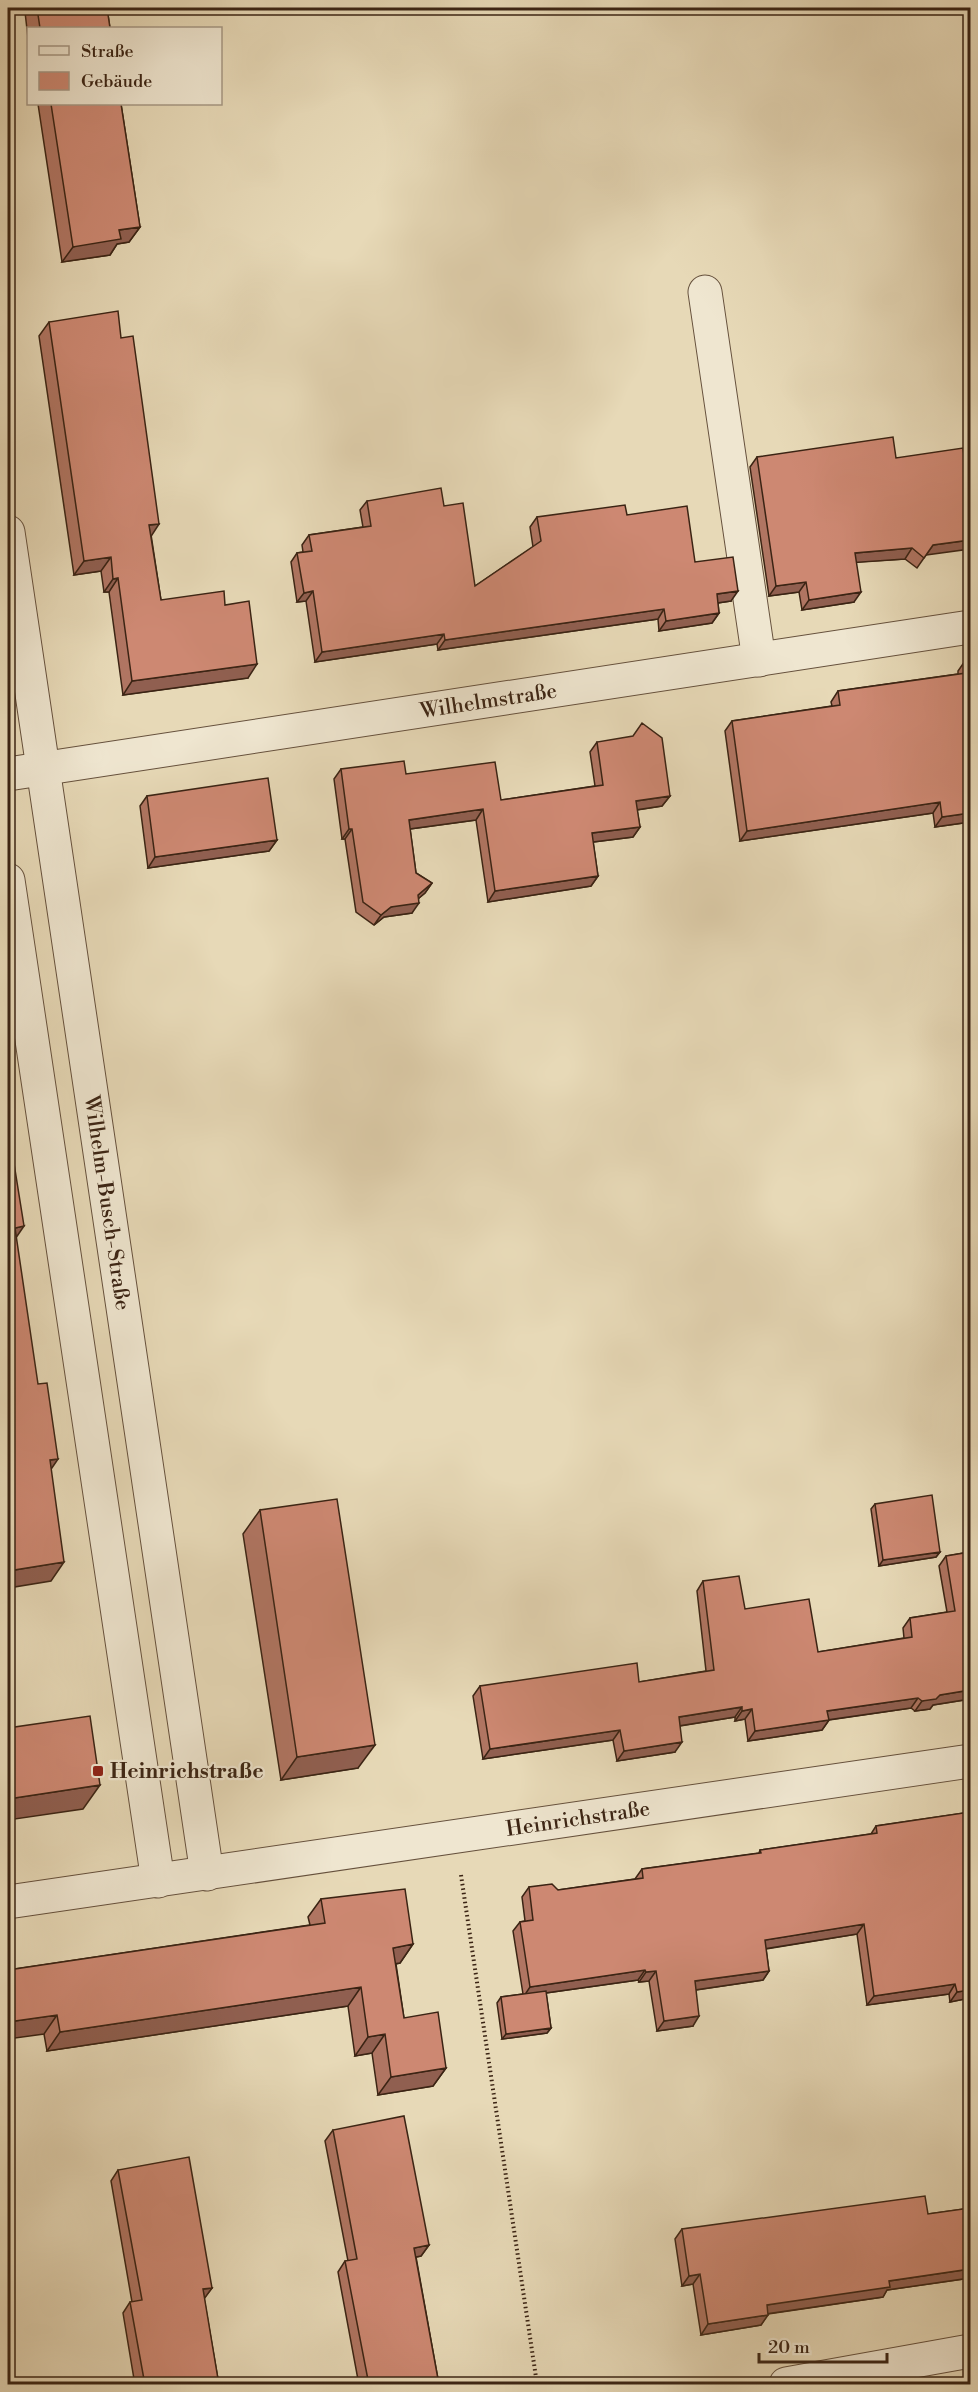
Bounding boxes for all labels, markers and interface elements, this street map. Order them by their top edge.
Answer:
legend [27,27,222,105]
text: Straße [81,40,134,63]
text: Gebäude [81,70,152,93]
street label: Wilhelmstraße [417,678,559,725]
street label: Wilhelm-Busch-Straße [78,1093,135,1312]
place label: Heinrichstraße [110,1759,263,1785]
marker: Heinrichstraße [91,1764,105,1778]
street label: Heinrichstraße [504,1796,652,1843]
scale bar [759,2326,886,2364]
text: 20 m [768,2336,810,2359]

